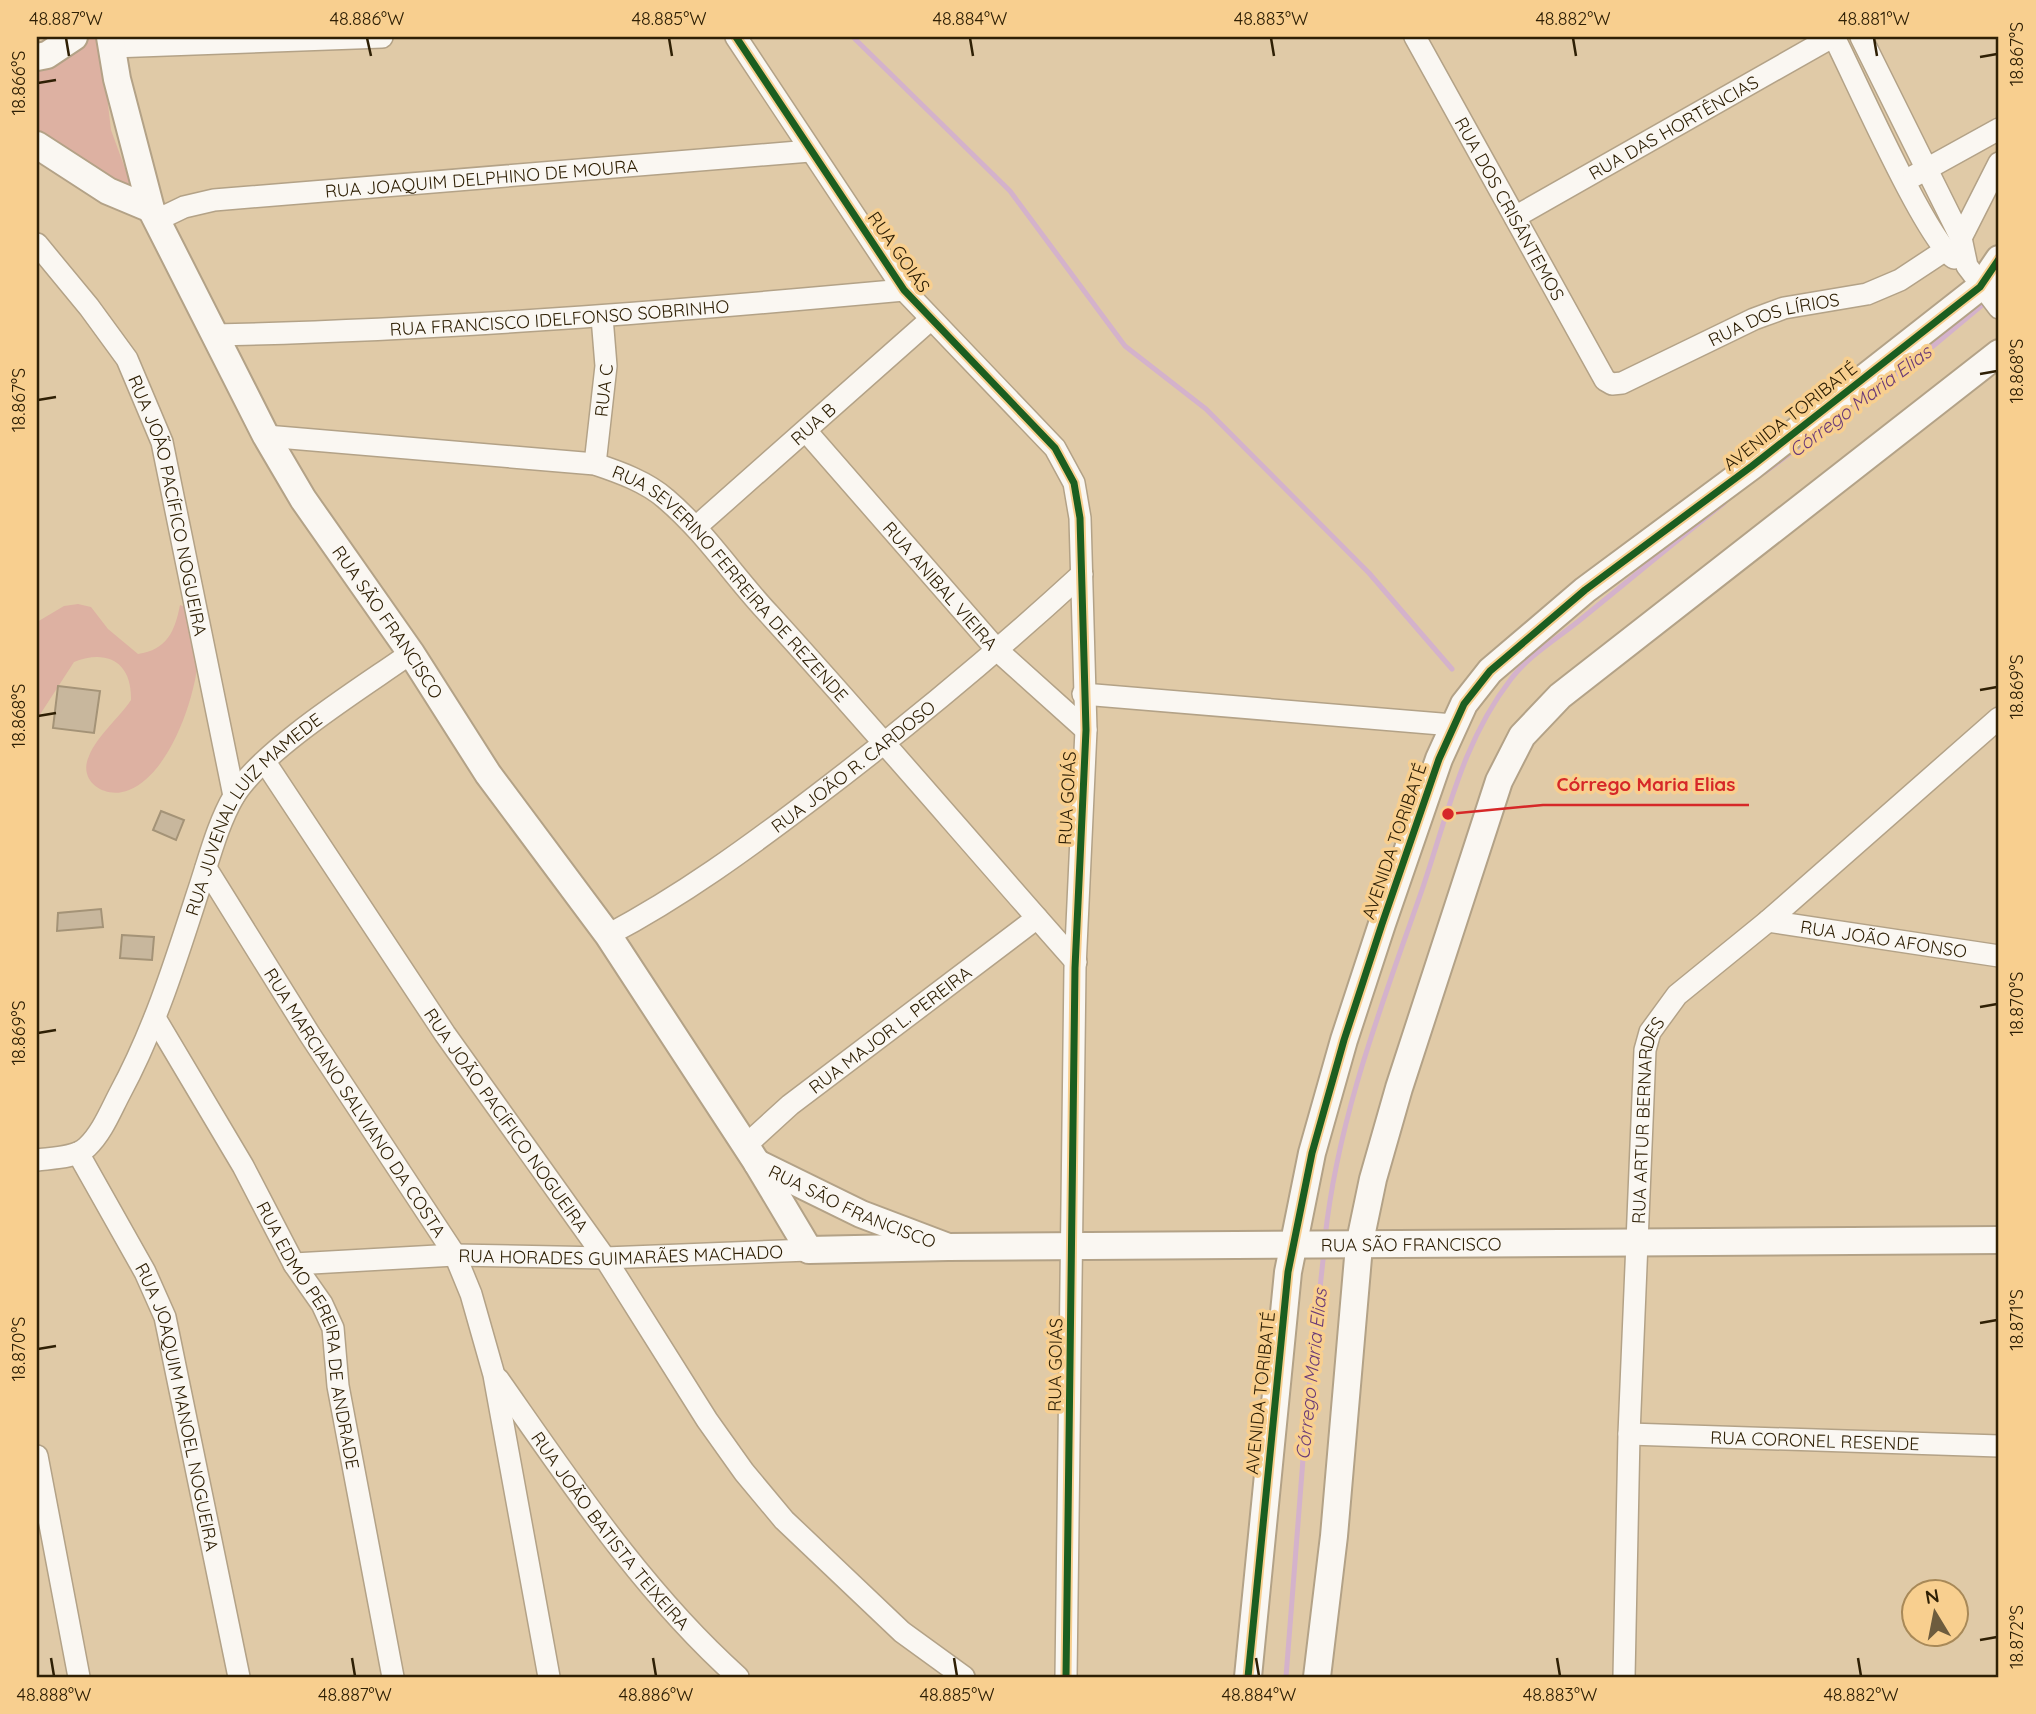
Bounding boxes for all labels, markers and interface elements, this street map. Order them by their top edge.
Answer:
text: 48.887°W [29,7,103,30]
text: 48.886°W [330,7,404,30]
text: 48.885°W [631,7,707,30]
text: 48.884°W [933,7,1007,30]
text: 48.883°W [1234,7,1308,30]
text: 48.882°W [1535,7,1611,30]
text: 48.881°W [1838,7,1910,30]
text: 18.867°S [2005,22,2028,86]
text: 18.866°S [7,51,30,115]
street label: RUA DAS HORTÊNCIAS [1584,70,1762,184]
street label: RUA DOS CRISÂNTEMOS [1450,113,1570,304]
street label: RUA JOAQUIM DELPHINO DE MOURA [324,154,639,202]
street label: RUA GOIÁS [863,207,935,297]
street label: RUA DOS LÍRIOS [1704,287,1841,351]
street label: RUA FRANCISCO IDELFONSO SOBRINHO [389,294,730,340]
water label: Córrego Maria Elias [1784,339,1937,462]
text: 18.868°S [2005,339,2028,403]
street label: AVENIDA TORIBATÉ [1718,357,1862,475]
street label: RUA C [589,363,618,418]
text: 18.867°S [7,368,30,432]
street label: RUA JOÃO PACÍFICO NOGUEIRA [123,371,213,638]
street label: RUA B [785,397,840,450]
street label: RUA SEVERINO FERREIRA DE REZENDE [609,460,854,706]
street label: RUA ANIBAL VIEIRA [878,516,1003,655]
street label: RUA SÃO FRANCISCO [328,541,448,703]
text: 18.869°S [2005,654,2028,720]
text: 18.868°S [7,684,30,748]
street label: RUA JOÃO R. CARDOSO [766,695,940,837]
street label: RUA JUVENAL LUIZ MAMEDE [180,707,326,918]
street label: RUA GOIÁS [1053,751,1081,845]
street label: AVENIDA TORIBATÉ [1356,760,1432,922]
callout: Córrego Maria Elias [1543,765,1749,805]
text: Córrego Maria Elias [1557,772,1735,796]
street label: RUA JOÃO AFONSO [1799,915,1969,962]
street label: RUA MAJOR L. PEREIRA [804,960,976,1098]
street label: RUA MARCIANO SALVIANO DA COSTA [260,964,452,1242]
text: 18.870°S [2005,972,2028,1036]
text: 18.869°S [7,1000,30,1066]
street label: RUA JOÃO PACÍFICO NOGUEIRA [419,1004,594,1237]
street label: RUA ARTUR BERNARDES [1626,1012,1669,1224]
street label: RUA SÃO FRANCISCO [765,1159,939,1253]
street label: RUA EDMO PEREIRA DE ANDRADE [252,1197,365,1471]
street label: RUA SÃO FRANCISCO [1321,1232,1502,1256]
street label: RUA HORADES GUIMARÃES MACHADO [458,1240,784,1270]
street label: RUA JOAQUIM MANOEL NOGUEIRA [131,1259,224,1553]
water label: Córrego Maria Elias [1290,1286,1332,1461]
text: 18.871°S [2005,1289,2028,1351]
street label: AVENIDA TORIBATÉ [1240,1310,1280,1476]
text: 18.870°S [7,1317,30,1381]
street label: RUA GOIÁS [1043,1318,1067,1412]
street label: RUA CORONEL RESENDE [1710,1425,1920,1455]
street label: RUA JOÃO BATISTA TEIXEIRA [527,1427,695,1635]
north arrow [1899,1578,1969,1648]
text: N [1923,1583,1941,1609]
text: 18.872°S [2005,1605,2028,1669]
text: 48.888°W [17,1683,92,1706]
text: 48.887°W [318,1683,392,1706]
text: 48.886°W [619,1683,693,1706]
text: 48.885°W [919,1683,995,1706]
text: 48.884°W [1222,1683,1296,1706]
text: 48.883°W [1523,1683,1597,1706]
text: 48.882°W [1823,1683,1899,1706]

